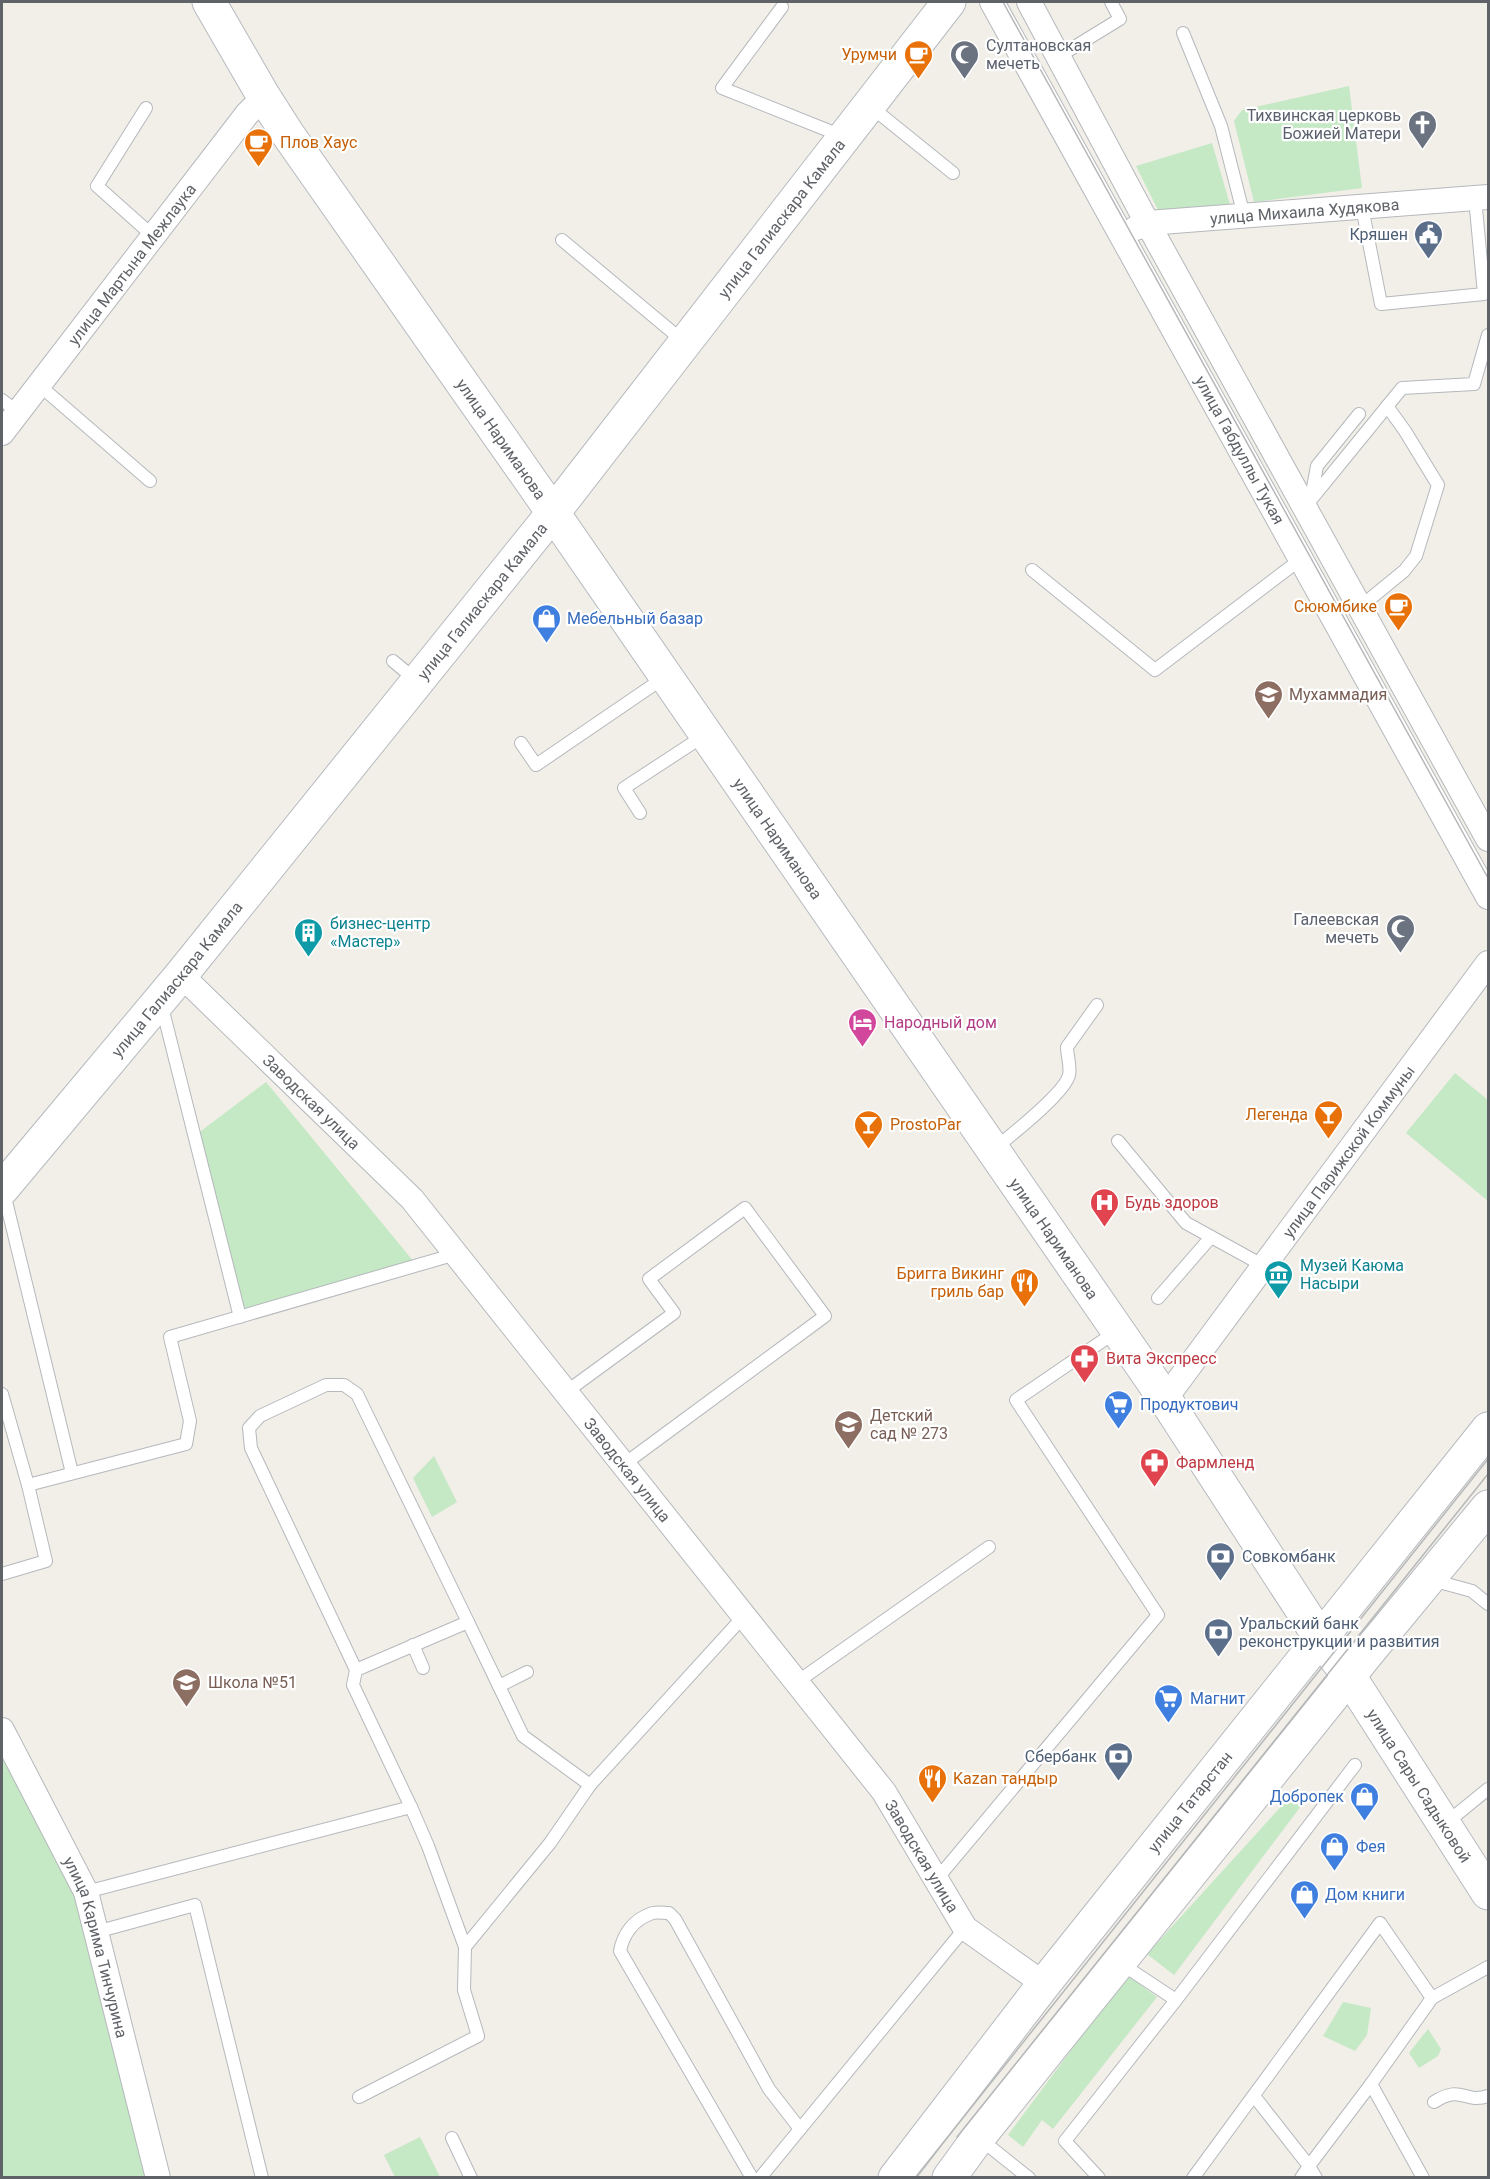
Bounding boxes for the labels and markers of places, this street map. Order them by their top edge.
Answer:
place label: Султановская мечеть [986,36,1091,73]
cafe icon: Урумчи [902,38,934,80]
mosque icon: Султановская мечеть [949,38,981,80]
place label: Урумчи [841,45,897,64]
place label: Тихвинская церковь Божией Матери [1247,106,1401,143]
church icon: Тихвинская церковь Божией Матери [1406,108,1438,150]
cafe icon: Плов Хаус [243,126,275,168]
place label: Плов Хаус [280,133,357,152]
public building icon: Кряшен [1413,218,1445,260]
place label: Кряшен [1349,225,1408,244]
cafe icon: Сююмбике [1382,590,1414,632]
place label: Сююмбике [1294,597,1377,616]
shop icon: Мебельный базар [530,602,562,644]
place label: Мебельный базар [567,609,703,628]
school or university icon: Мухаммадия [1252,678,1284,720]
place label: Мухаммадия [1289,685,1387,704]
place label: Галеевская мечеть [1293,910,1379,947]
mosque icon: Галеевская мечеть [1384,912,1416,954]
place label: бизнес-центр «Мастер» [330,914,430,951]
building icon: бизнес-центр «Мастер» [293,916,325,958]
hotel icon: Народный дом [847,1006,879,1048]
place label: Народный дом [884,1013,997,1032]
bar icon: Легенда [1313,1098,1345,1140]
place label: Легенда [1246,1105,1308,1124]
bar icon: ProstoPar [853,1108,885,1150]
place label: ProstoPar [890,1115,962,1134]
hospital icon: Будь здоров [1088,1186,1120,1228]
place label: Будь здоров [1125,1193,1219,1212]
place label: Музей Каюма Насыри [1300,1256,1404,1293]
museum icon: Музей Каюма Насыри [1263,1258,1295,1300]
place label: Бригга Викинг гриль бар [897,1264,1004,1301]
restaurant icon: Бригга Викинг гриль бар [1009,1266,1041,1308]
pharmacy icon: Вита Экспресс [1069,1342,1101,1384]
place label: Вита Экспресс [1106,1349,1217,1368]
supermarket icon: Продуктович [1103,1388,1135,1430]
place label: Продуктович [1140,1395,1238,1414]
place label: Детский сад № 273 [870,1406,948,1443]
school or university icon: Детский сад № 273 [833,1408,865,1450]
pharmacy icon: Фармленд [1139,1446,1171,1488]
place label: Фармленд [1176,1453,1255,1472]
bank icon: Совкомбанк [1205,1540,1237,1582]
place label: Совкомбанк [1242,1547,1336,1566]
place label: Уральский банк реконструкции и развития [1239,1614,1440,1651]
bank icon: Уральский банк реконструкции и развития [1202,1616,1234,1658]
school or university icon: Школа №51 [171,1666,203,1708]
place label: Школа №51 [208,1673,297,1692]
supermarket icon: Магнит [1153,1682,1185,1724]
place label: Магнит [1190,1689,1246,1708]
bank icon: Сбербанк [1102,1740,1134,1782]
place label: Сбербанк [1025,1747,1097,1766]
restaurant icon: Kazan тандыр [916,1762,948,1804]
place label: Kazan тандыр [953,1769,1058,1788]
shop icon: Добропек [1349,1780,1381,1822]
place label: Добропек [1270,1787,1344,1806]
shop icon: Фея [1319,1830,1351,1872]
place label: Фея [1356,1837,1386,1856]
shop icon: Дом книги [1288,1878,1320,1920]
place label: Дом книги [1325,1885,1405,1904]

